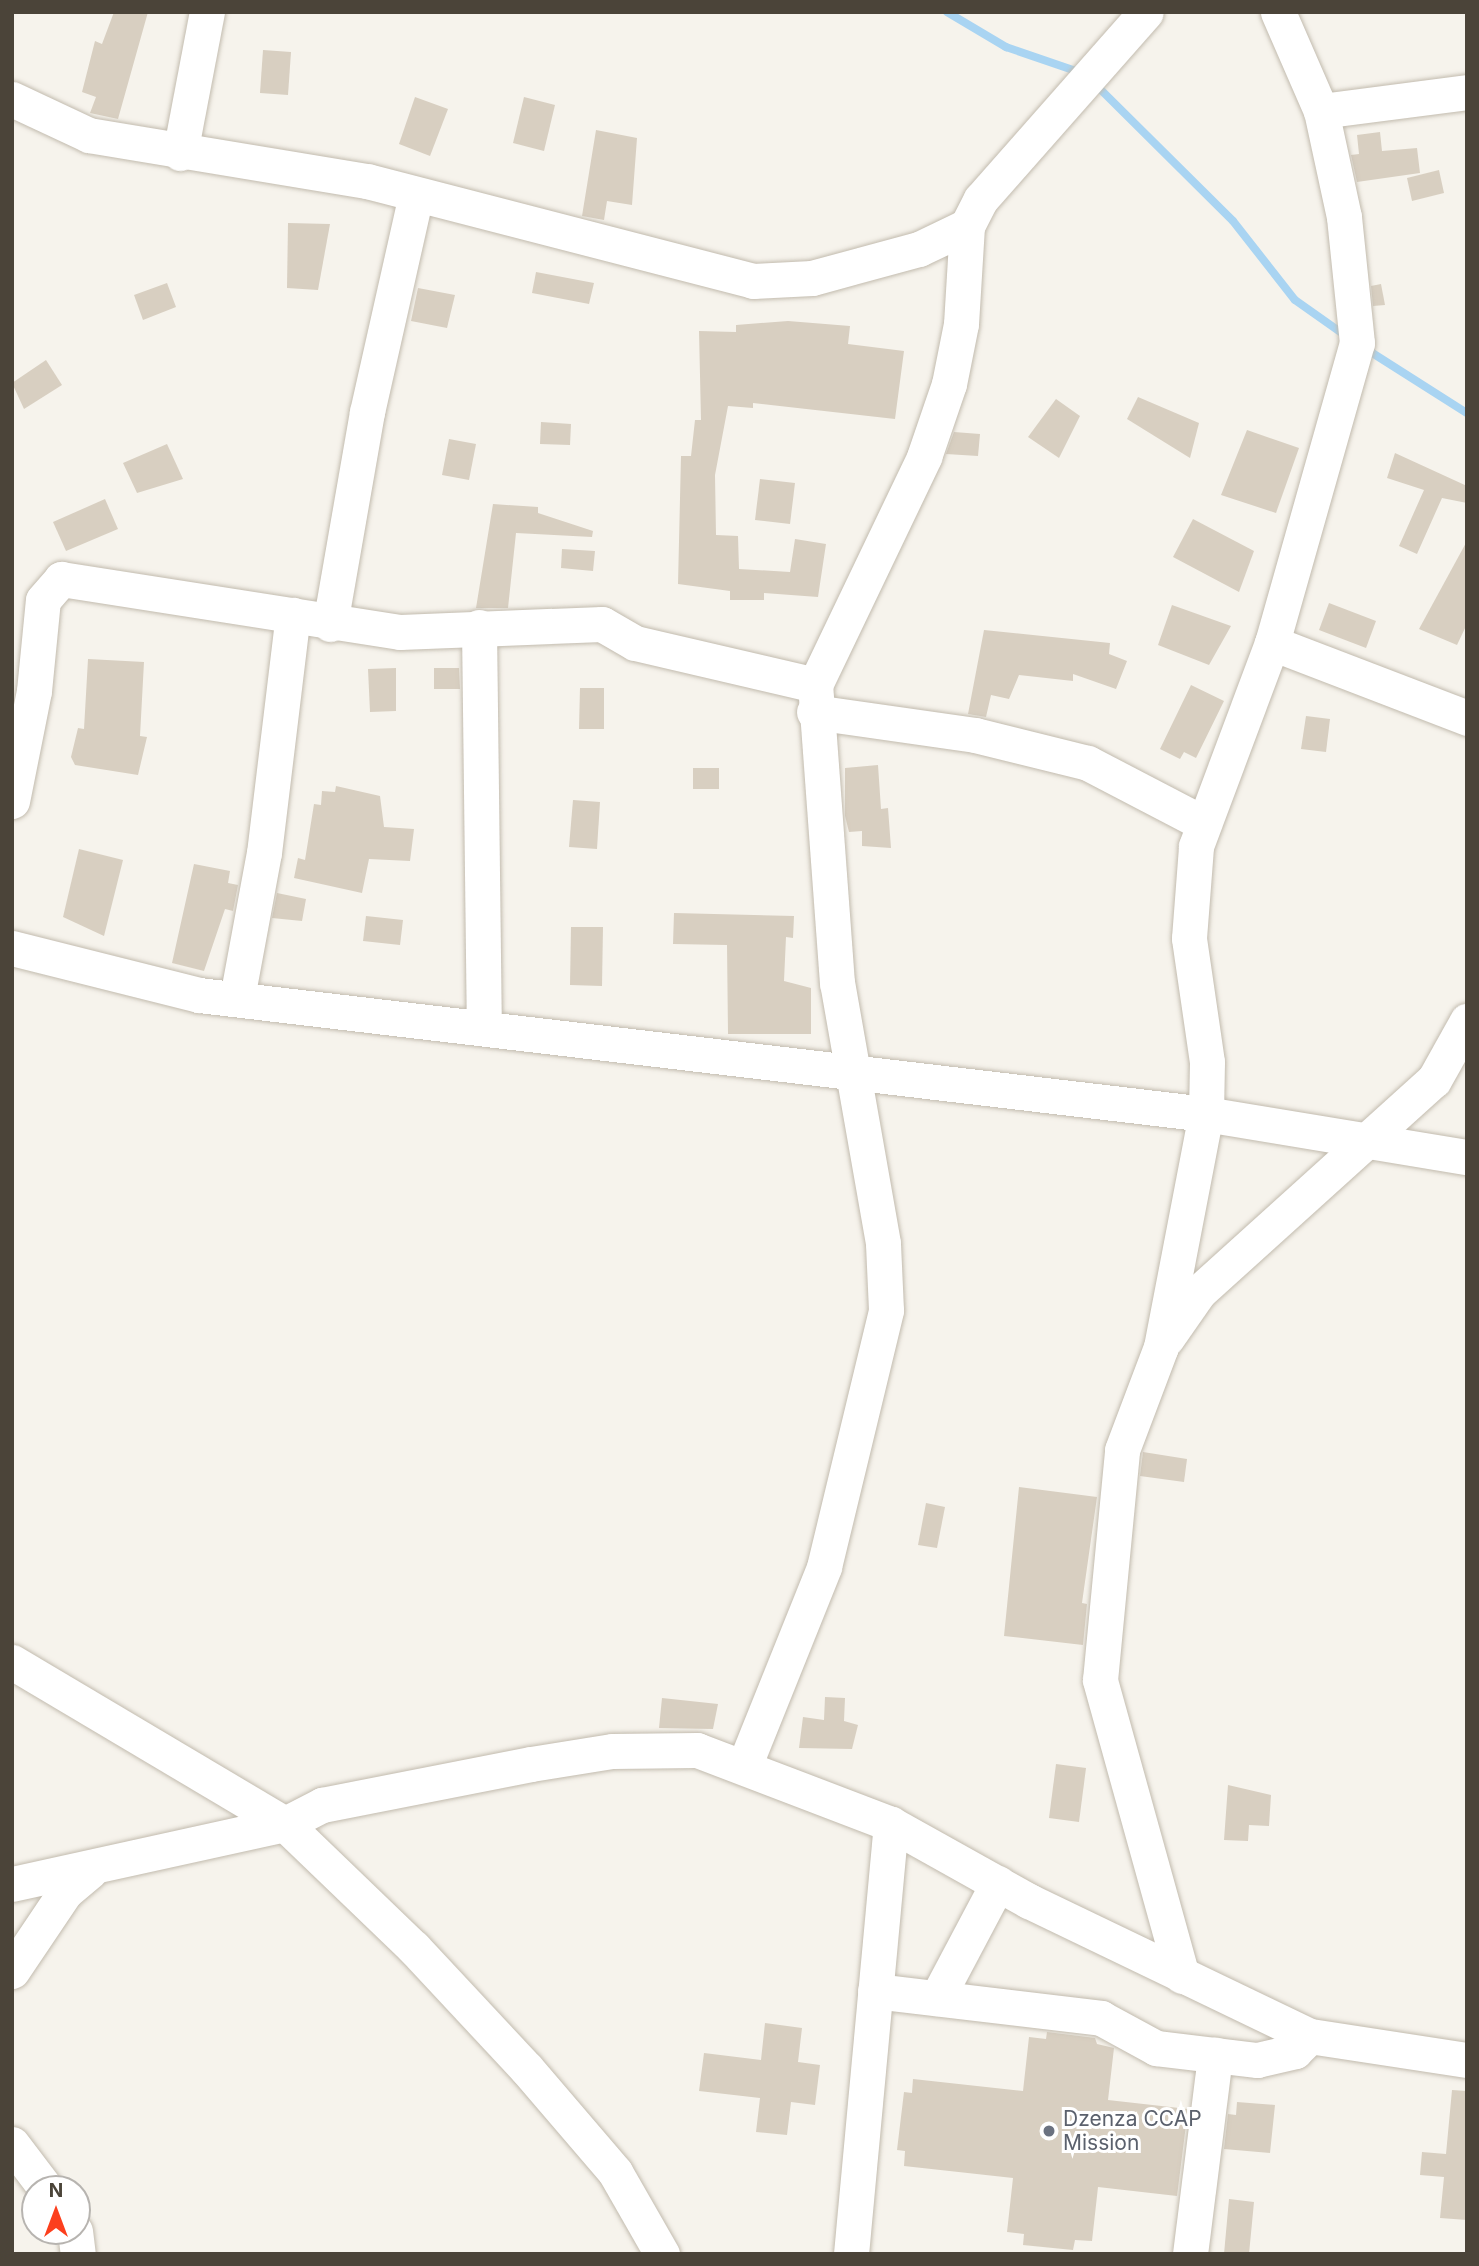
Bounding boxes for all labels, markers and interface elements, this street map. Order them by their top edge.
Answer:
place label: Dzenza CCAP Mission [1063,2106,1202,2156]
marker: Dzenza CCAP Mission [1041,2123,1057,2139]
north arrow [21,2175,91,2245]
text: N [49,2179,63,2202]

